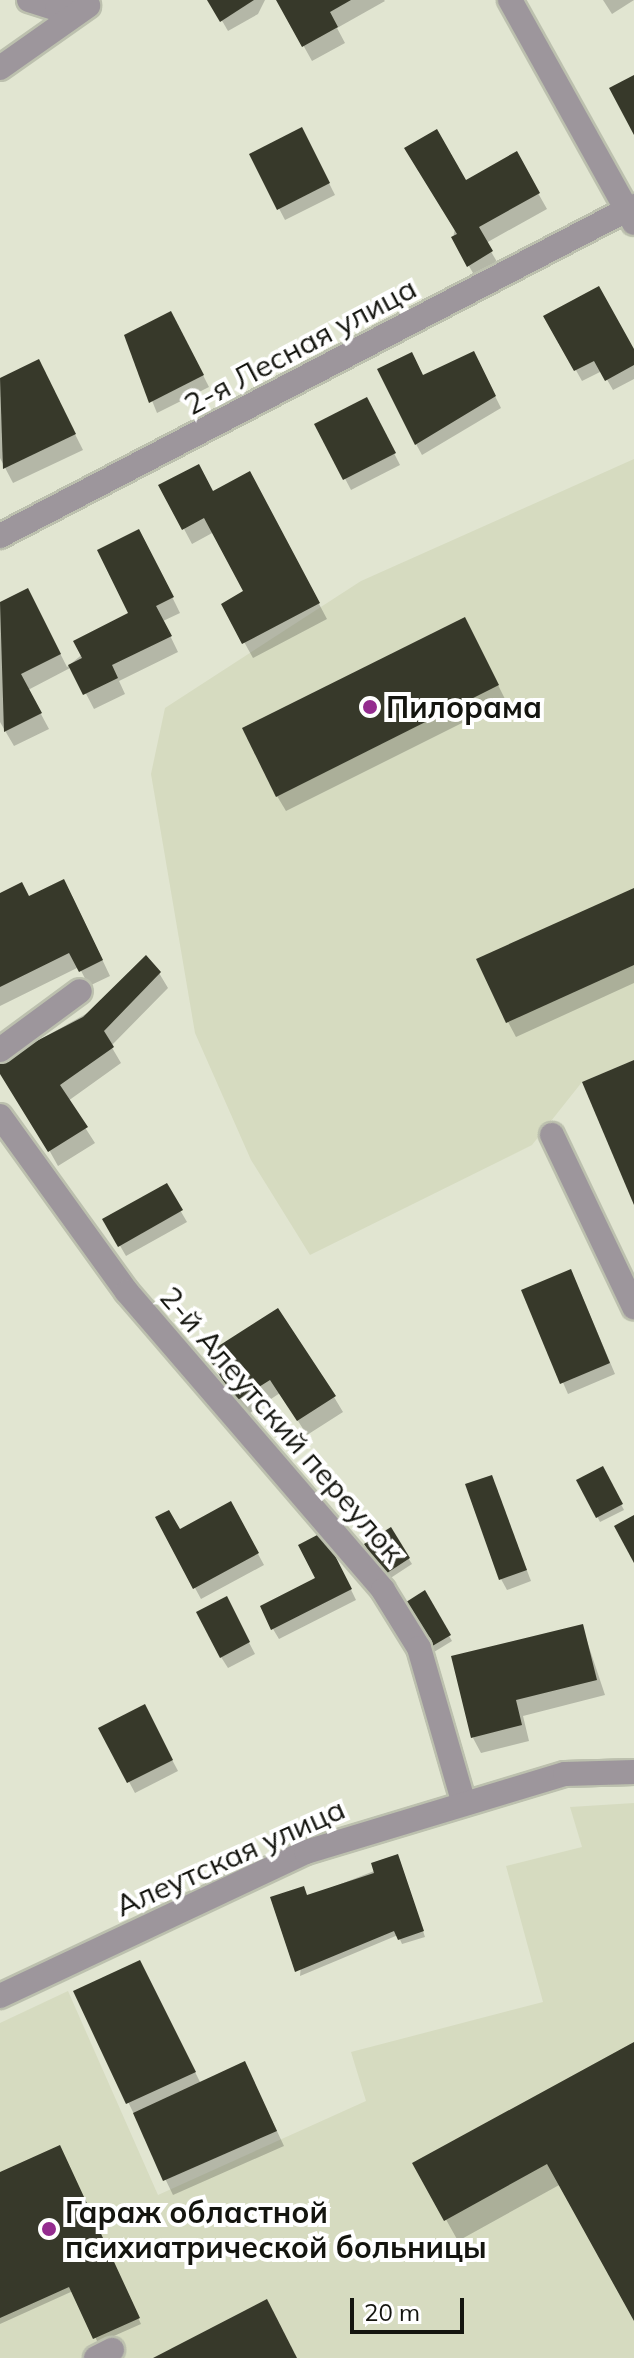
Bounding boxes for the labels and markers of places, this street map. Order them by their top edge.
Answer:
place label: Пилорама [386,689,542,725]
marker: Пилорама [361,698,379,716]
place label: Гараж областной психиатрической больницы [65,2194,487,2264]
marker: Гараж областной психиатрической больницы [40,2220,58,2238]

